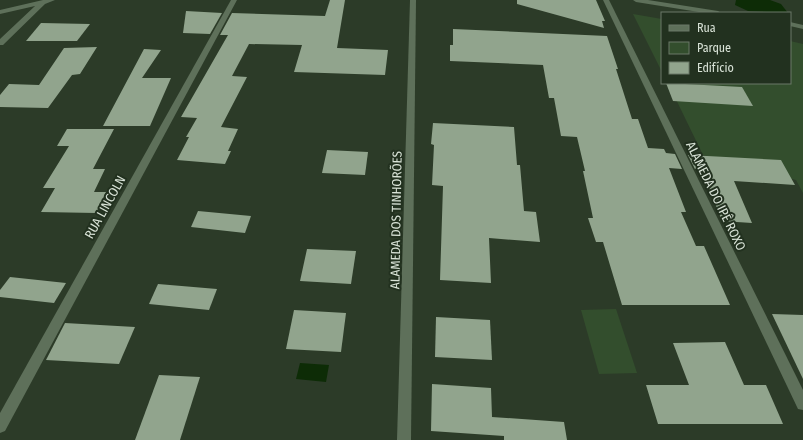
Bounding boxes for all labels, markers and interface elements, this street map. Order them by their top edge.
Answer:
legend [661,12,791,84]
text: Rua [697,21,716,35]
text: Parque [697,41,731,55]
text: Edifício [697,61,734,75]
street label: ALAMEDA DO IPÊ ROXO [683,139,749,253]
street label: ALAMEDA DOS TINHORÕES [387,151,405,289]
street label: RUA LINCOLN [82,173,128,241]

